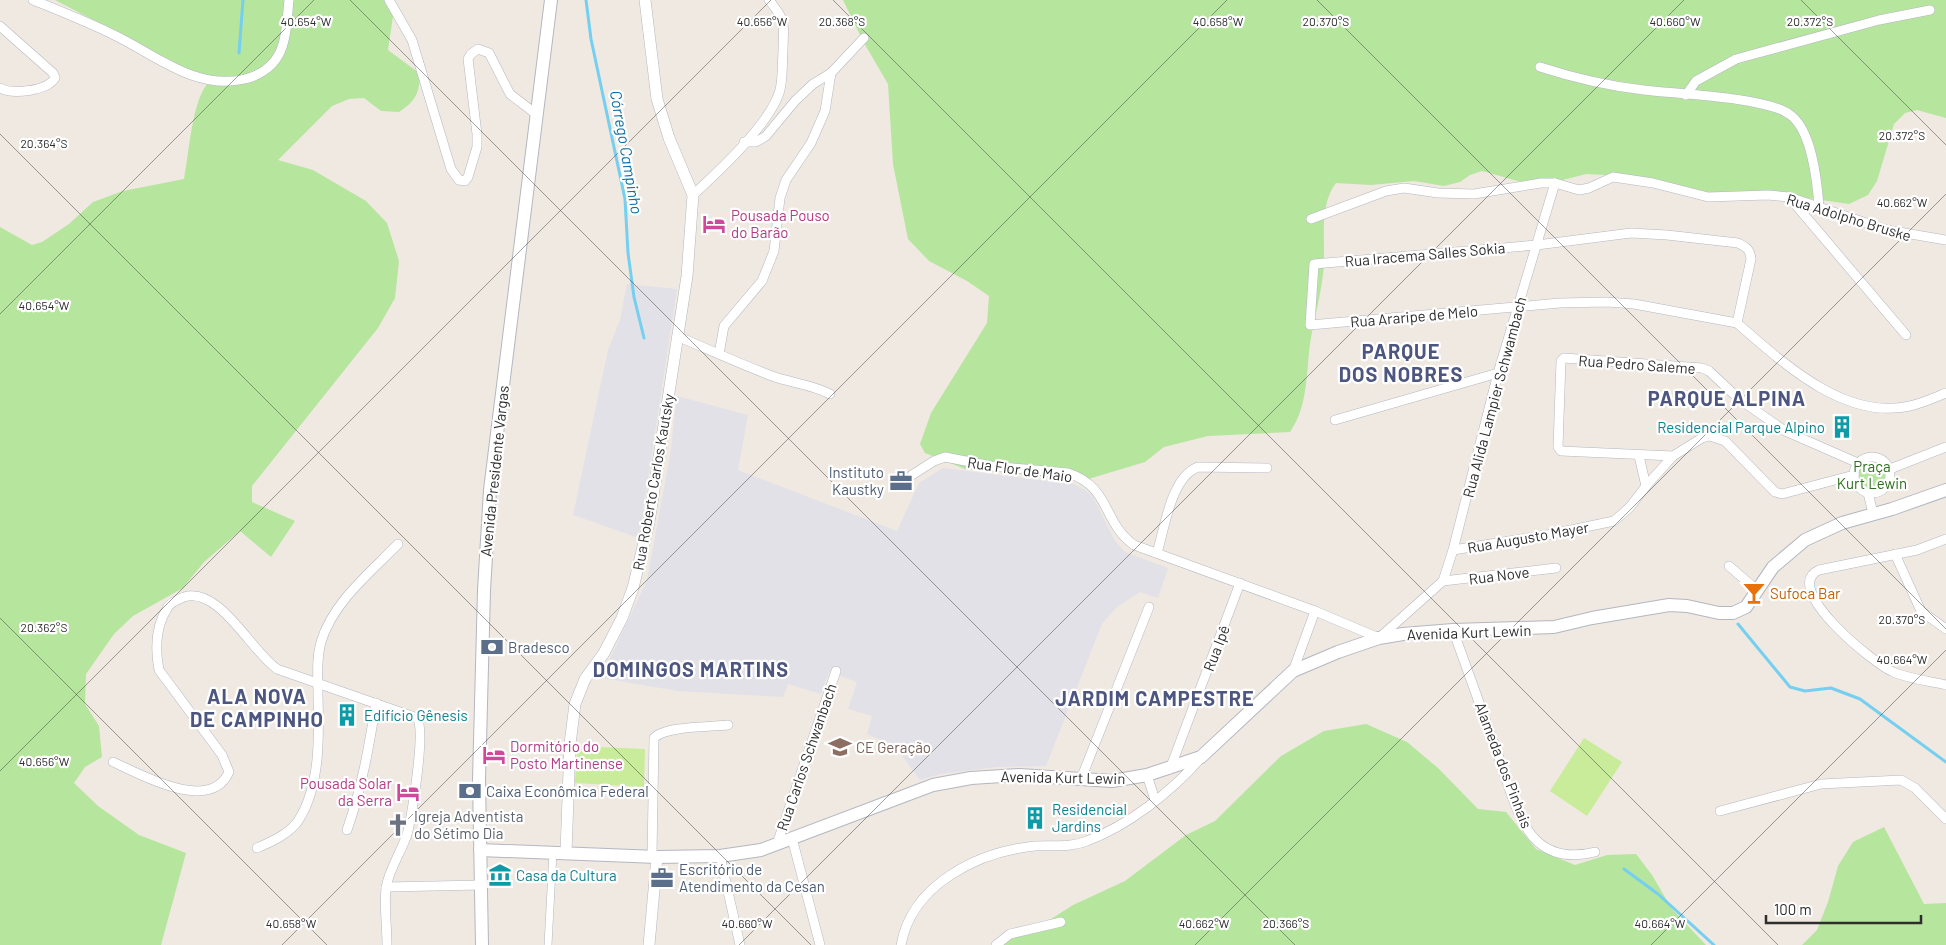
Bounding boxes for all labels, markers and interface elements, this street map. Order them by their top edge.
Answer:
text: 40.654°W [281,14,332,28]
text: 40.656°W [737,14,788,28]
text: 20.368°S [819,14,865,28]
text: 40.658°W [1193,14,1244,28]
text: 20.370°S [1303,14,1349,28]
text: 40.660°W [1650,14,1701,28]
text: 20.372°S [1787,14,1833,28]
water label: Córrego Campinho [607,89,647,215]
text: 20.372°S [1879,128,1925,142]
text: 20.364°S [20,136,68,150]
street label: Rua Adolpho Bruske [1785,189,1913,245]
text: 40.662°W [1877,195,1928,209]
place label: Pousada Pouso do Barão [731,206,830,241]
hotel icon: Pousada Pouso do Barão [701,211,727,237]
street label: Rua Iracema Salles Sokia [1344,238,1506,270]
street label: Rua Alida Lampier Schwambach [1458,295,1530,499]
text: 40.654°W [19,298,70,312]
street label: Rua Araripe de Melo [1349,301,1479,331]
district label: PARQUE DOS NOBRES [1339,339,1463,386]
street label: Rua Pedro Saleme [1578,351,1696,377]
street label: Avenida Presidente Vargas [476,385,512,557]
district label: PARQUE ALPINA [1648,386,1806,410]
street label: Rua Roberto Carlos Kautsky [629,392,677,572]
building icon: Residencial Parque Alpino [1829,414,1855,440]
place label: Residencial Parque Alpino [1657,418,1825,436]
street label: Rua Flor de Maio [966,453,1074,485]
park label: Praça Kurt Lewin [1837,457,1907,492]
place label: Instituto Kaustky [829,463,884,498]
office icon: Instituto Kaustky [888,468,914,494]
street label: Rua Augusto Mayer [1466,517,1591,557]
street label: Rua Nove [1468,562,1530,588]
bar icon: Sufoca Bar [1741,580,1767,606]
place label: Sufoca Bar [1770,584,1841,602]
text: 20.370°S [1879,612,1925,626]
text: 20.362°S [21,620,67,634]
street label: Avenida Kurt Lewin [1406,621,1532,643]
street label: Rua Ipê [1199,622,1233,674]
bank icon: Bradesco [479,634,505,660]
place label: Bradesco [508,638,570,656]
text: 40.664°W [1877,652,1928,666]
district label: DOMINGOS MARTINS [593,657,789,681]
street label: Rua Carlos Schwanbach [772,681,840,833]
district label: ALA NOVA DE CAMPINHO [190,684,324,731]
district label: JARDIM CAMPESTRE [1055,686,1255,710]
street label: Alameda dos Pinhais [1472,699,1536,831]
building icon: Edifício Gênesis [334,702,360,728]
place label: Edifício Gênesis [364,706,468,724]
school or university icon: CE Geração [827,734,853,760]
place label: Dormitório do Posto Martinense [510,737,623,772]
place label: CE Geração [856,738,931,756]
hotel icon: Dormitório do Posto Martinense [481,742,507,768]
text: 40.656°W [19,754,70,768]
street label: Avenida Kurt Lewin [1001,767,1125,787]
place label: Pousada Solar da Serra [300,774,393,809]
bank icon: Caixa Econômica Federal [457,778,483,804]
hotel icon: Pousada Solar da Serra [395,779,421,805]
place label: Caixa Econômica Federal [486,782,649,800]
place label: Residencial Jardins [1052,800,1127,835]
building icon: Residencial Jardins [1022,805,1048,831]
place label: Igreja Adventista do Sétimo Dia [414,807,523,842]
church icon: Igreja Adventista do Sétimo Dia [385,812,411,838]
place label: Escritório de Atendimento da Cesan [679,860,825,895]
museum icon: Casa da Cultura [487,862,513,888]
office icon: Escritório de Atendimento da Cesan [649,865,675,891]
place label: Casa da Cultura [516,866,617,884]
scale bar [1766,892,1921,924]
text: 100 m [1774,900,1812,918]
text: 40.658°W [266,916,317,930]
text: 40.660°W [722,916,773,930]
text: 40.662°W [1179,916,1230,930]
text: 20.366°S [1263,916,1309,930]
text: 40.664°W [1635,916,1686,930]

